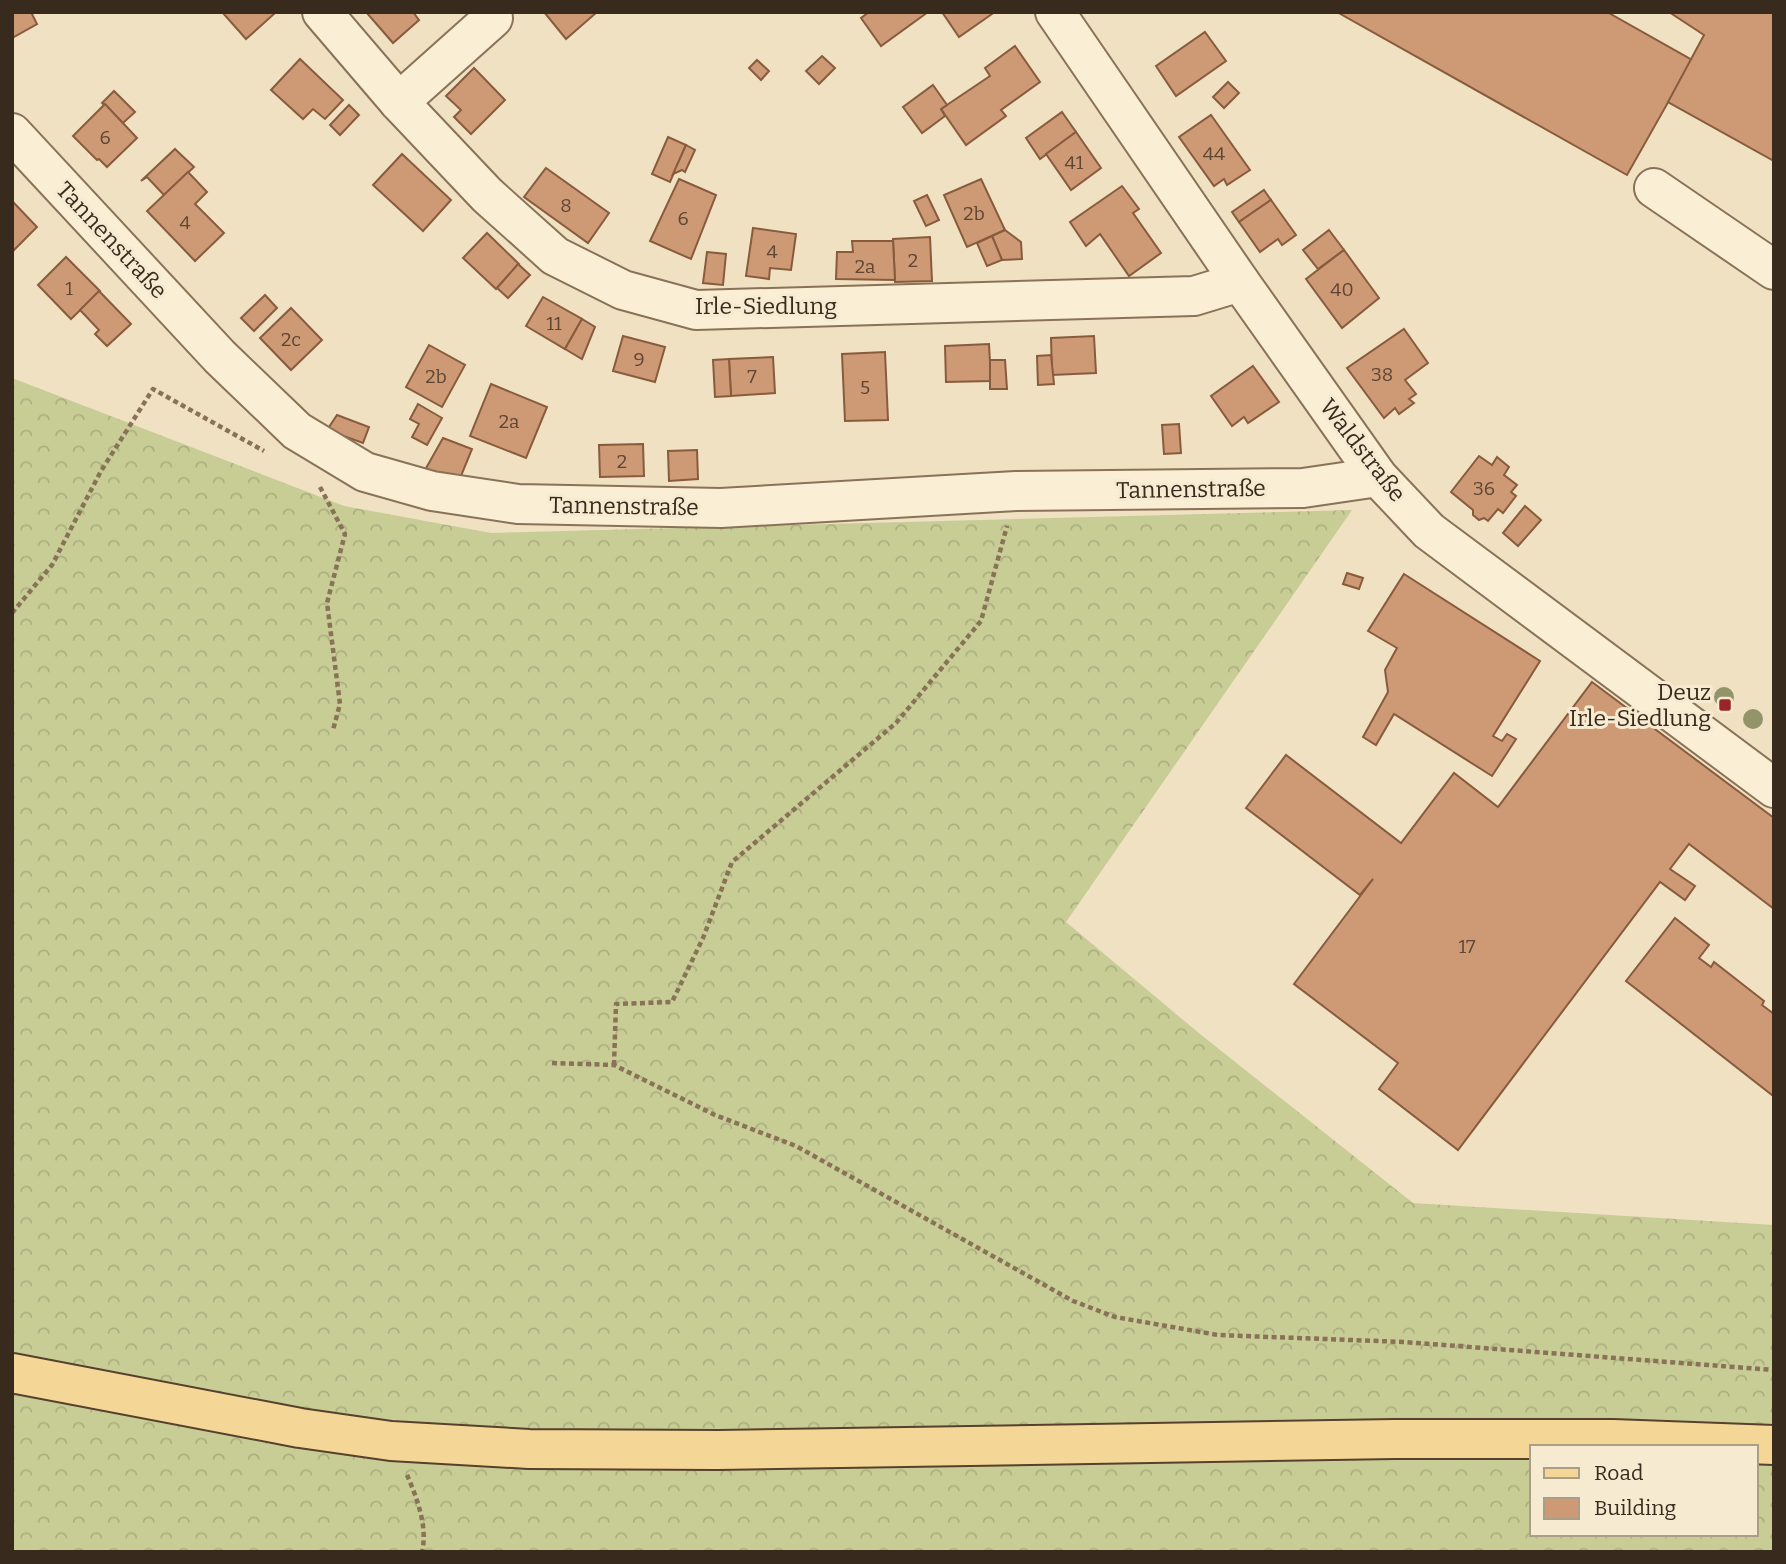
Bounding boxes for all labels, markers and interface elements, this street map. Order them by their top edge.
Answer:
house number: 6 [99,126,111,149]
house number: 44 [1203,142,1225,165]
house number: 41 [1065,151,1084,174]
street label: Tannenstraße [51,176,173,304]
house number: 8 [560,194,572,217]
house number: 2b [963,202,985,225]
house number: 6 [677,207,689,230]
house number: 4 [179,211,191,234]
house number: 4 [766,240,778,263]
house number: 2 [908,249,918,272]
house number: 2a [855,255,876,278]
house number: 1 [65,277,73,300]
house number: 40 [1330,278,1354,301]
street label: Irle-Siedlung [695,292,837,320]
house number: 11 [546,312,562,335]
house number: 2c [281,328,301,351]
house number: 9 [633,348,645,371]
house number: 38 [1371,363,1393,386]
house number: 2b [425,365,447,388]
house number: 7 [747,365,757,388]
house number: 5 [860,376,870,399]
street label: Waldstraße [1314,393,1412,507]
house number: 2a [499,410,520,433]
house number: 2 [617,450,627,473]
street label: Tannenstraße [1116,474,1266,504]
house number: 36 [1473,477,1495,500]
street label: Tannenstraße [549,491,699,521]
place label: Deuz Irle-Siedlung [1569,678,1711,732]
marker: Deuz Irle-Siedlung [1717,697,1733,713]
house number: 17 [1458,935,1476,958]
legend [1530,1445,1758,1536]
text: Road [1594,1460,1643,1486]
text: Building [1594,1495,1677,1521]

